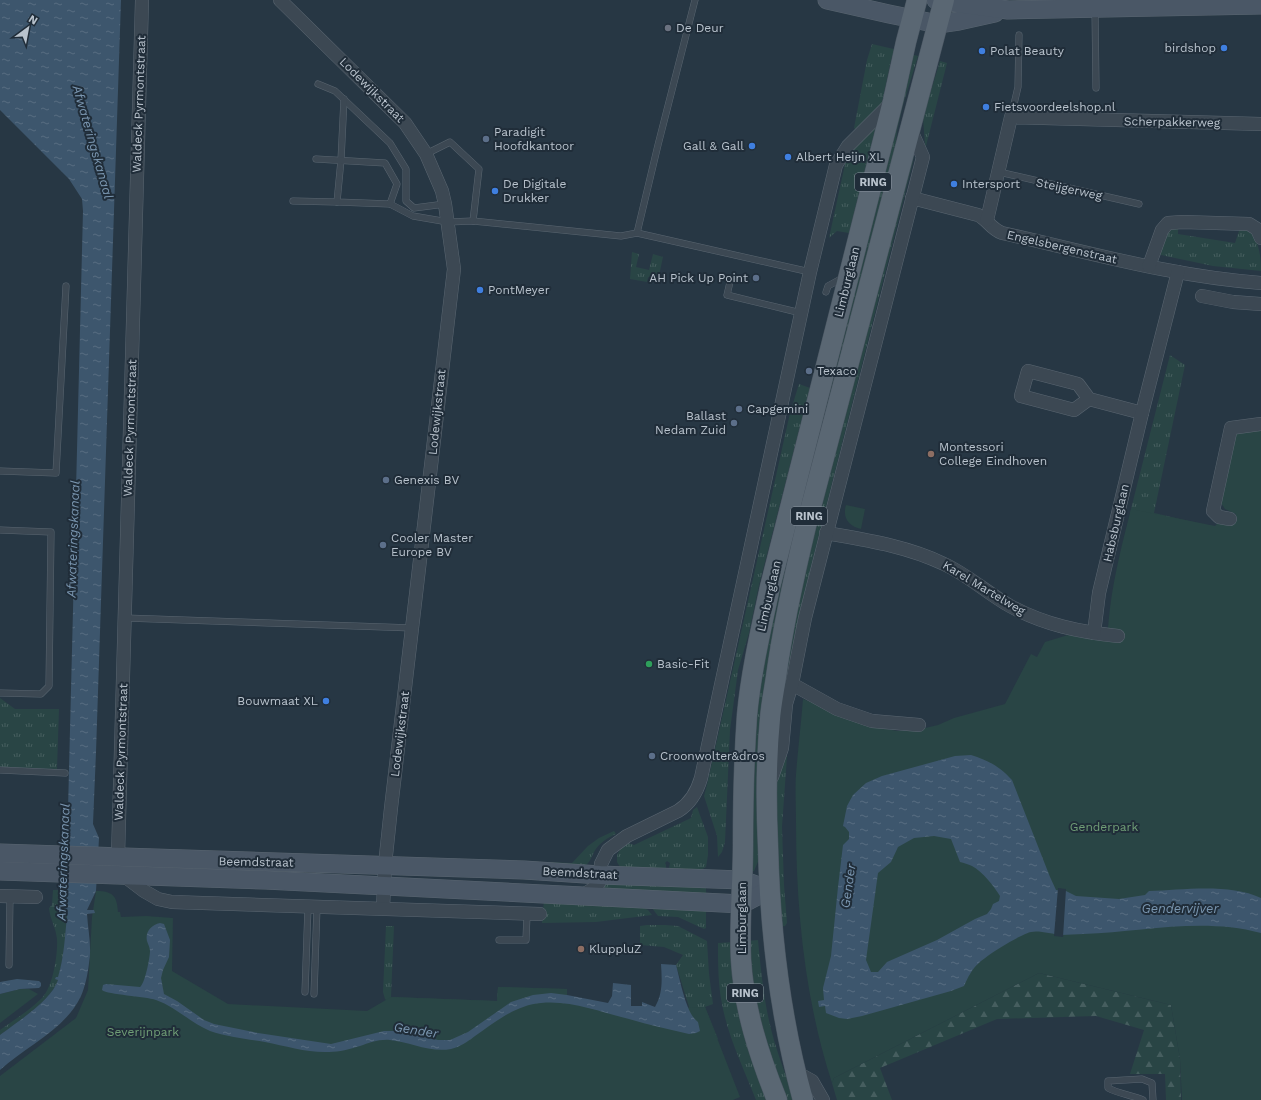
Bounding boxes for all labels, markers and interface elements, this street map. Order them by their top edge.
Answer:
north arrow [8,8,48,48]
text: N [26,12,40,28]
place label: De Deur [676,21,724,35]
marker: De Deur [663,23,673,33]
street label: Waldeck Pyrmontstraat [130,35,148,173]
place label: birdshop [1165,41,1216,55]
marker: birdshop [1219,43,1229,53]
place label: Polat Beauty [990,44,1065,58]
marker: Polat Beauty [977,46,987,56]
street label: Lodewijkstraat [337,55,407,125]
water label: Afwateringskanaal [69,83,116,201]
place label: Fietsvoordeelshop.nl [994,100,1116,114]
marker: Fietsvoordeelshop.nl [981,102,991,112]
street label: Scherpakkerweg [1124,114,1221,130]
place label: Paradigit Hoofdkantoor [494,125,574,153]
marker: Paradigit Hoofdkantoor [481,134,491,144]
place label: Gall & Gall [683,139,744,153]
marker: Gall & Gall [747,141,757,151]
place label: Albert Heijn XL [796,150,884,164]
marker: Albert Heijn XL [783,152,793,162]
road number: RING [855,173,891,191]
street label: Steijgerweg [1035,175,1104,203]
place label: De Digitale Drukker [503,177,567,205]
place label: Intersport [962,177,1020,191]
marker: Intersport [949,179,959,189]
marker: De Digitale Drukker [490,186,500,196]
street label: Engelsbergenstraat [1006,228,1118,266]
street label: Limburglaan [831,245,863,319]
place label: AH Pick Up Point [649,271,748,285]
marker: AH Pick Up Point [751,273,761,283]
place label: PontMeyer [488,283,550,297]
marker: PontMeyer [475,285,485,295]
street label: Waldeck Pyrmontstraat [121,359,139,497]
place label: Texaco [817,364,857,378]
marker: Texaco [804,366,814,376]
street label: Lodewijkstraat [426,368,448,456]
place label: Capgemini [747,402,808,416]
marker: Capgemini [734,404,744,414]
place label: Ballast Nedam Zuid [655,409,726,437]
marker: Ballast Nedam Zuid [729,418,739,428]
place label: Montessori College Eindhoven [939,440,1047,468]
marker: Montessori College Eindhoven [926,449,936,459]
place label: Genexis BV [394,473,459,487]
marker: Genexis BV [381,475,391,485]
water label: Afwateringskanaal [63,480,83,599]
street label: Habsburglaan [1100,482,1132,564]
road number: RING [791,507,827,525]
place label: Cooler Master Europe BV [391,531,473,559]
marker: Cooler Master Europe BV [378,540,388,550]
street label: Karel Martelweg [940,558,1028,618]
street label: Limburglaan [754,559,784,633]
place label: Basic-Fit [657,657,709,671]
marker: Basic-Fit [644,659,654,669]
street label: Waldeck Pyrmontstraat [112,683,130,821]
street label: Lodewijkstraat [388,690,412,778]
place label: Bouwmaat XL [237,694,318,708]
marker: Bouwmaat XL [321,696,331,706]
place label: Croonwolter&dros [660,749,765,763]
marker: Croonwolter&dros [647,751,657,761]
water label: Afwateringskanaal [53,803,73,922]
park label: Genderpark [1070,820,1138,834]
street label: Beemdstraat [218,854,294,870]
water label: Gender [837,862,859,909]
street label: Beemdstraat [542,864,618,882]
street label: Limburglaan [735,882,749,954]
water label: Gendervijver [1141,901,1220,916]
place label: KluppluZ [589,942,642,956]
marker: KluppluZ [576,944,586,954]
road number: RING [727,984,763,1002]
water label: Gender [393,1019,440,1041]
park label: Severijnpark [107,1025,179,1039]

